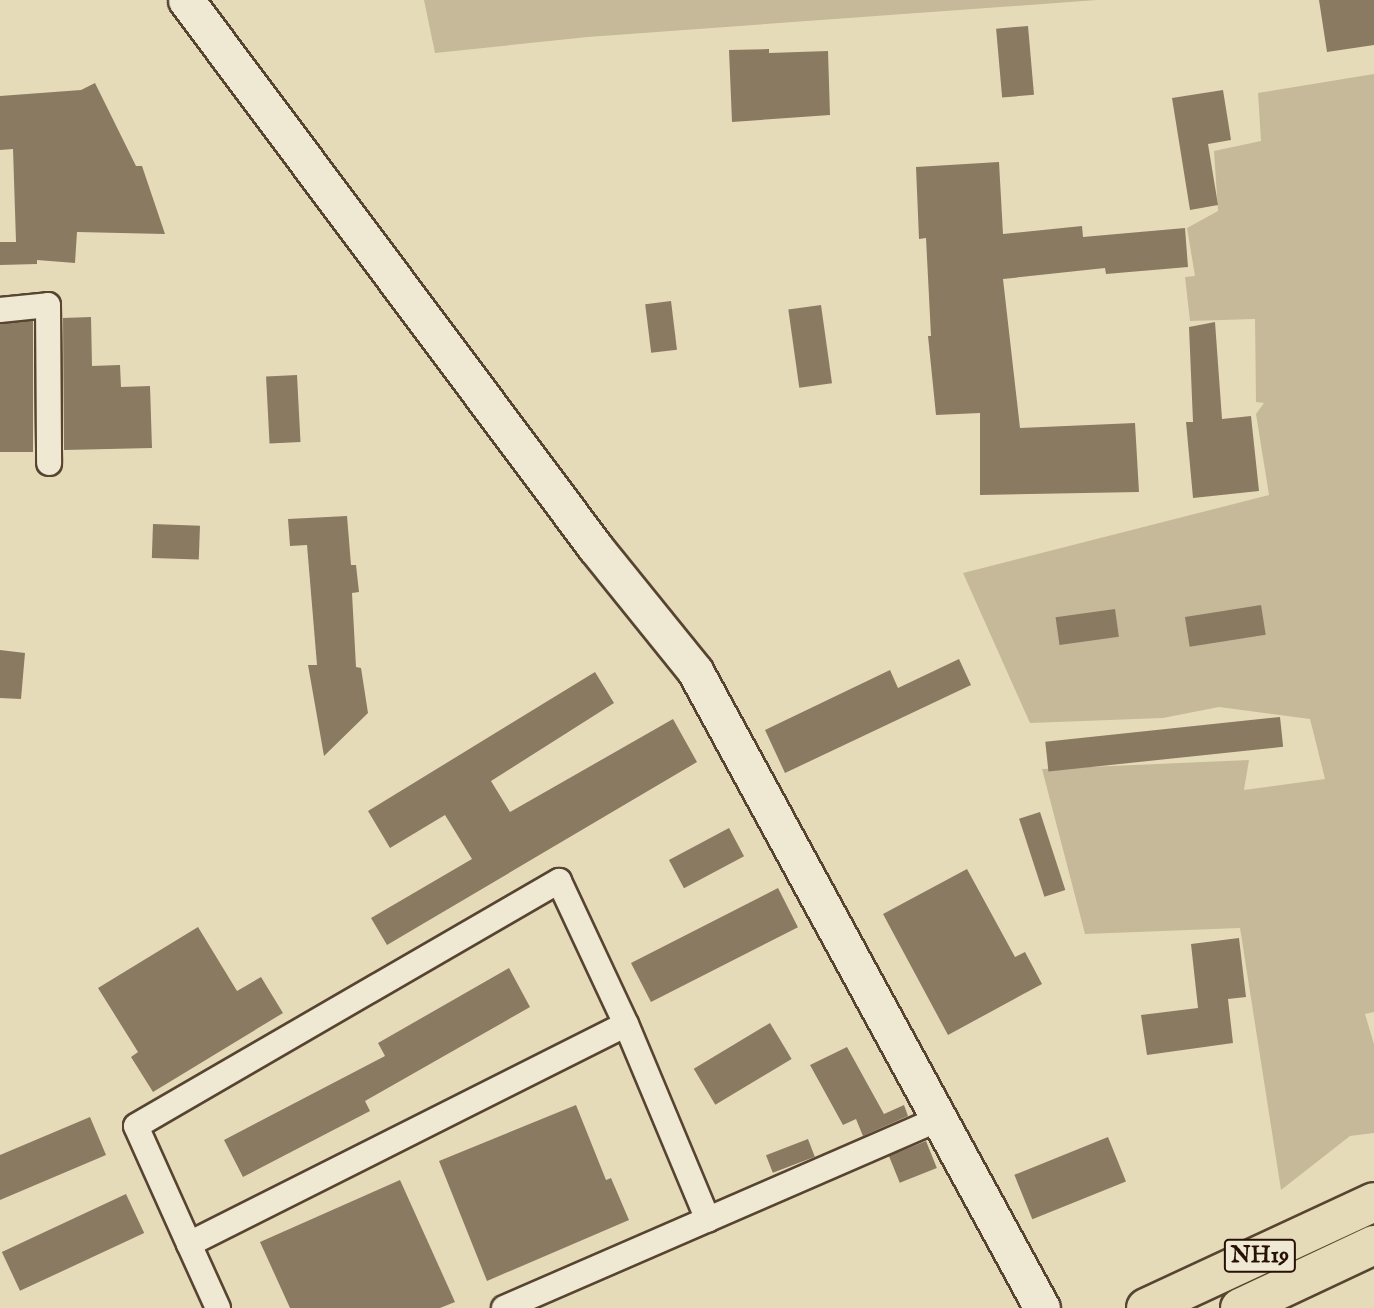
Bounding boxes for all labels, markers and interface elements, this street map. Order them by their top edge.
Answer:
road number: NH19 [1223,1236,1297,1275]

